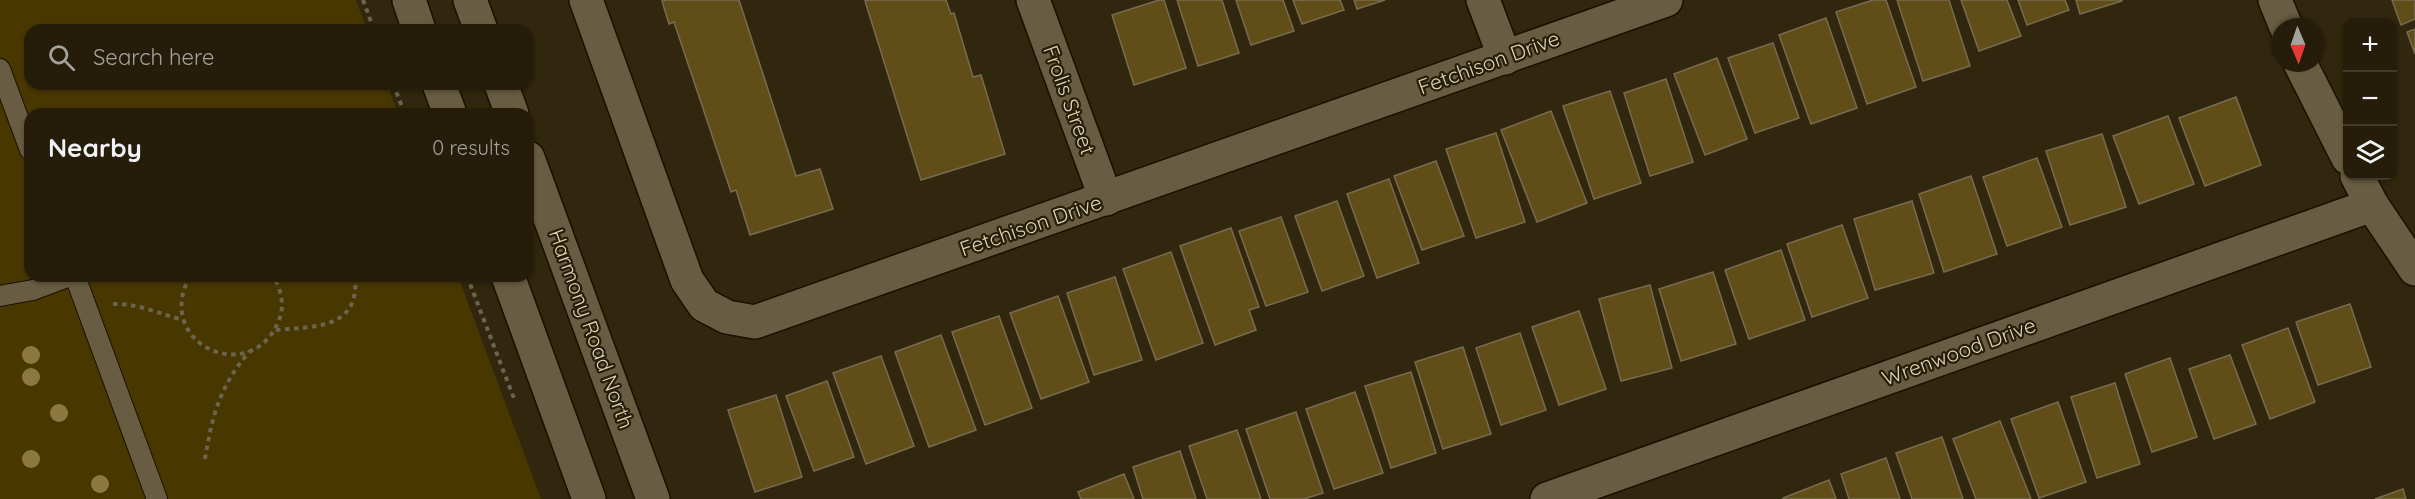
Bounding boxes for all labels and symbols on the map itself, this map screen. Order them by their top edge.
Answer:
north arrow [2271,18,2325,72]
street label: Fetchison Drive [1414,24,1563,100]
street label: Frolis Street [1038,42,1102,158]
street label: Fetchison Drive [956,189,1105,262]
street label: Harmony Road North [544,225,640,432]
street label: Wrenwood Drive [1878,311,2039,391]

